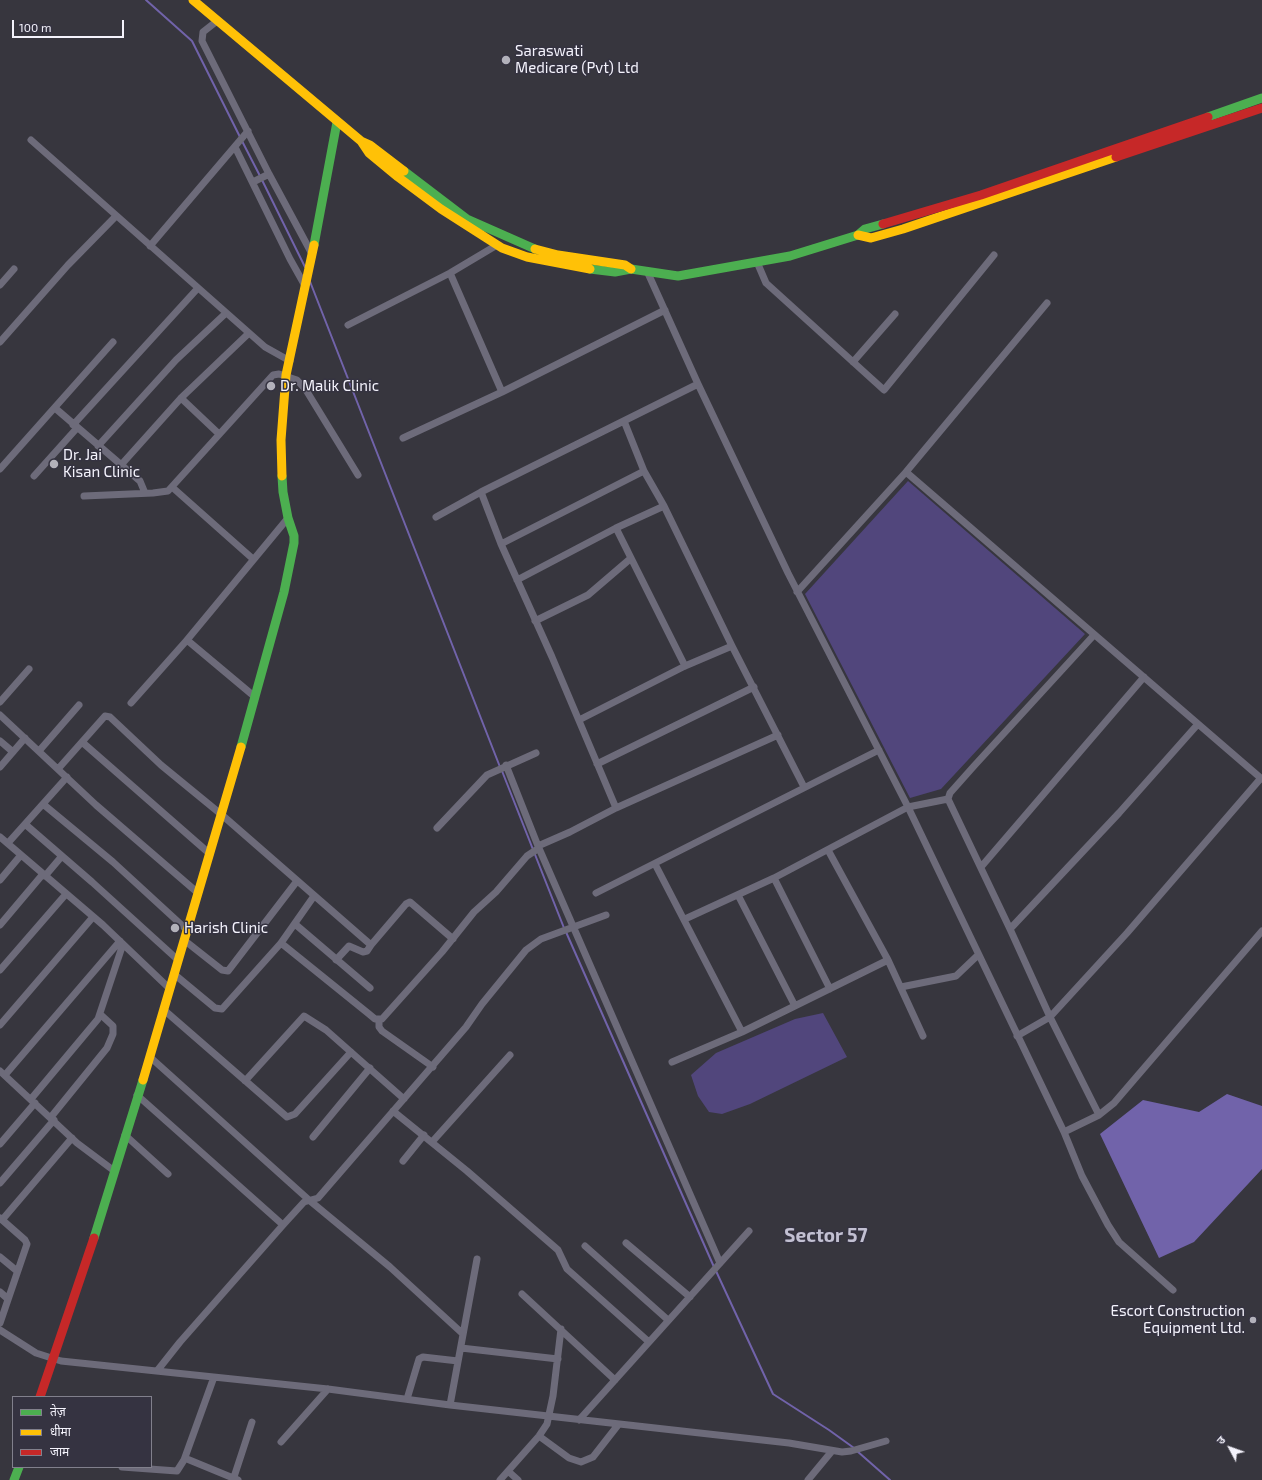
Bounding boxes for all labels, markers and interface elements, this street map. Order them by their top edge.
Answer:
scale bar [14,12,126,38]
text: 100 m [19,20,51,34]
place label: Saraswati Medicare (Pvt) Ltd [515,42,639,77]
marker: Saraswati Medicare (Pvt) Ltd [500,54,512,66]
place label: Dr. Malik Clinic [280,377,379,395]
marker: Dr. Malik Clinic [265,380,277,392]
place label: Dr. Jai Kisan Clinic [63,446,140,481]
marker: Dr. Jai Kisan Clinic [48,458,60,470]
place label: Harish Clinic [184,919,268,937]
marker: Harish Clinic [169,922,181,934]
district label: Sector 57 [784,1225,868,1247]
place label: Escort Construction Equipment Ltd. [1110,1302,1245,1337]
marker: Escort Construction Equipment Ltd. [1248,1315,1258,1325]
legend [12,1396,152,1468]
text: तेज़ [50,1404,66,1418]
text: धीमा [50,1424,71,1438]
north arrow [1210,1428,1250,1468]
text: उ [1214,1433,1228,1446]
text: जाम [50,1444,69,1458]

